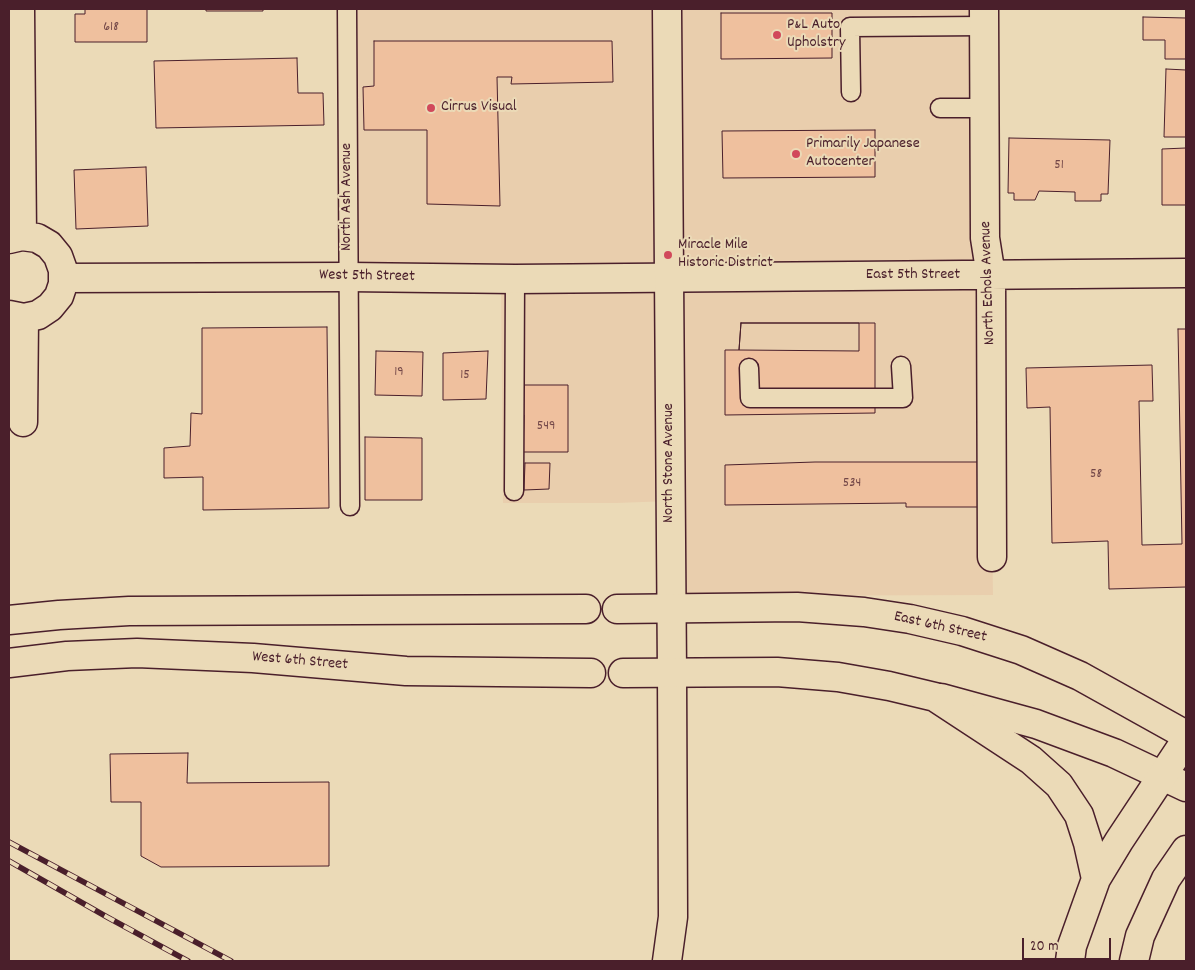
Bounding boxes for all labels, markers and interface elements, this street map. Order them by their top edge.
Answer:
place label: P&L Auto Upholstry [787,16,845,54]
house number: 618 [103,20,119,36]
marker: P&L Auto Upholstry [771,29,783,41]
place label: Cirrus Visual [441,98,517,118]
marker: Cirrus Visual [425,102,437,114]
place label: Primarily Japanese Autocenter [806,135,920,173]
street label: North Ash Avenue [338,143,358,251]
marker: Primarily Japanese Autocenter [790,148,802,160]
house number: 51 [1054,158,1064,174]
street label: North Echols Avenue [977,221,1001,345]
place label: Miracle Mile Historic District [678,236,773,274]
marker: Miracle Mile Historic District [662,249,674,261]
street label: East 5th Street [866,266,960,286]
street label: West 5th Street [319,267,415,287]
house number: 19 [394,365,404,381]
house number: 15 [460,368,470,384]
street label: North Stone Avenue [660,403,680,523]
house number: 549 [537,419,555,435]
house number: 58 [1090,467,1102,483]
house number: 534 [843,476,861,492]
street label: East 6th Street [892,608,988,648]
street label: West 6th Street [251,648,349,676]
scale bar [1025,928,1114,960]
text: 20 m [1030,936,1058,958]

